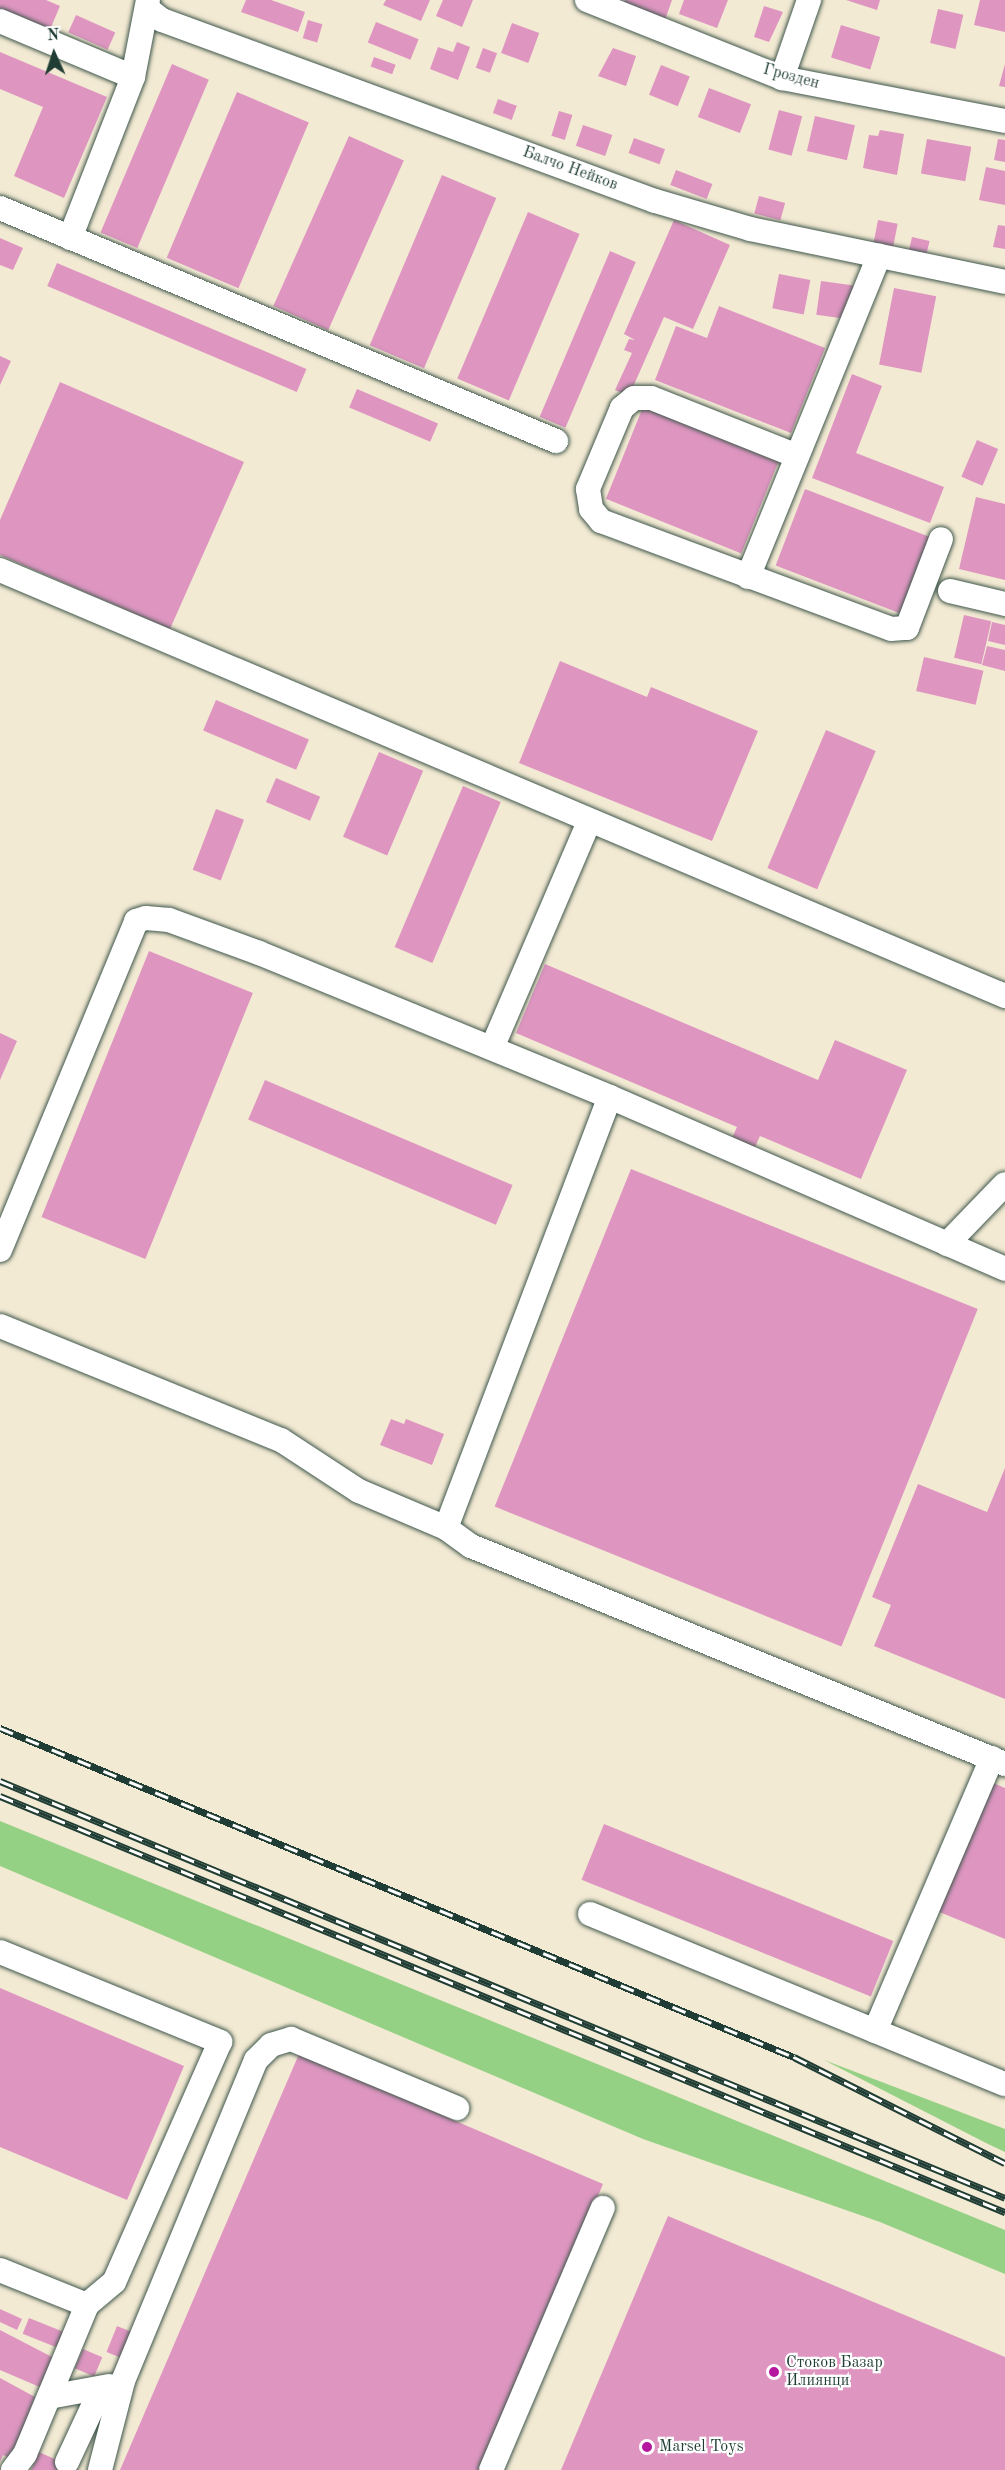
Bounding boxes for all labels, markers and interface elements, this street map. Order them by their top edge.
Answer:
north arrow [24,24,84,84]
text: N [47,28,60,44]
street label: Грозден [761,60,821,94]
street label: Балчо Нейков [520,143,620,195]
place label: Стоков Базар Илиянци [786,2353,883,2391]
marker: Стоков Базар Илиянци [767,2365,781,2379]
place label: Marsel Toys [659,2437,744,2457]
marker: Marsel Toys [640,2440,654,2454]

